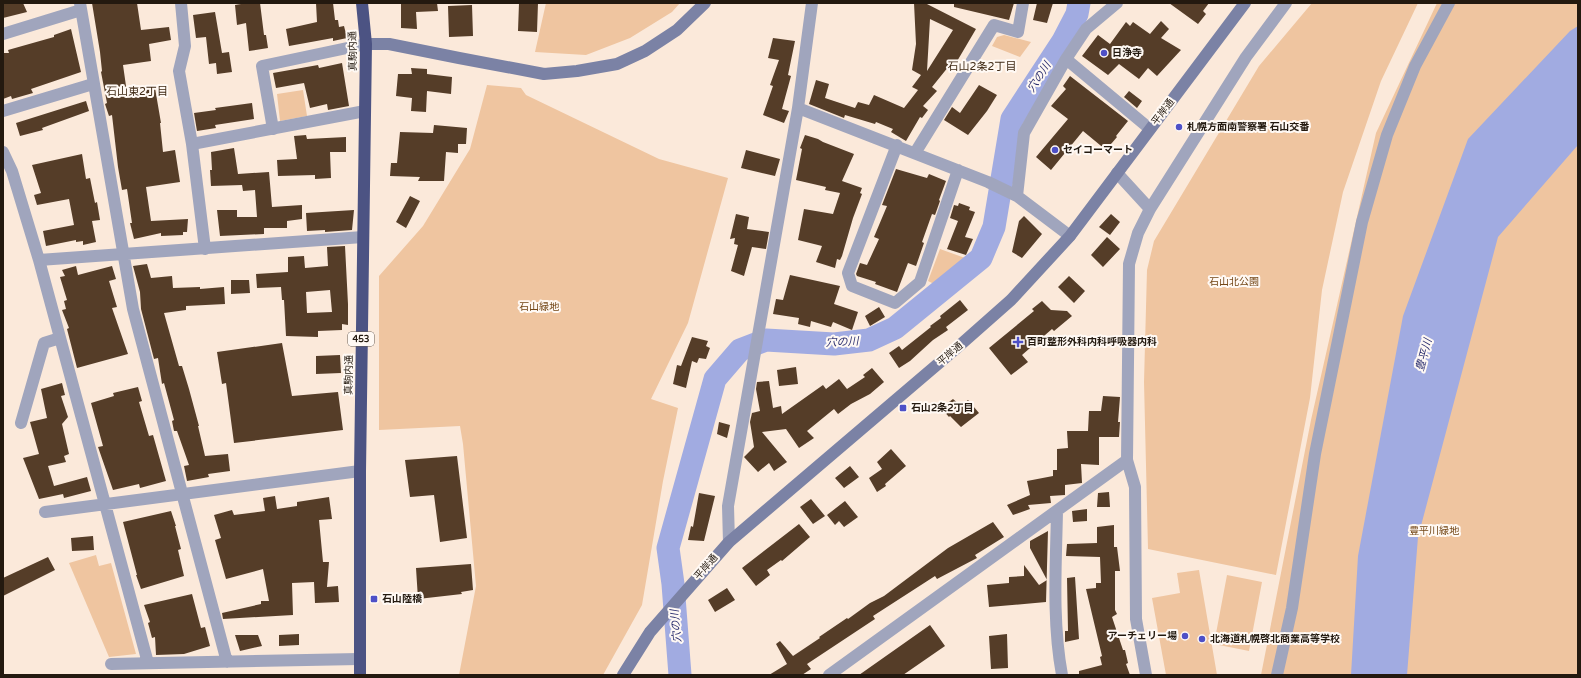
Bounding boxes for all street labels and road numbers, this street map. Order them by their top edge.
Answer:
street label: 真駒内通 [347,31,359,71]
street label: 平岸通 [1149,96,1177,128]
road number: 453 [348,332,374,346]
street label: 平岸通 [935,340,965,368]
street label: 真駒内通 [343,355,355,395]
street label: 平岸通 [692,552,720,582]

